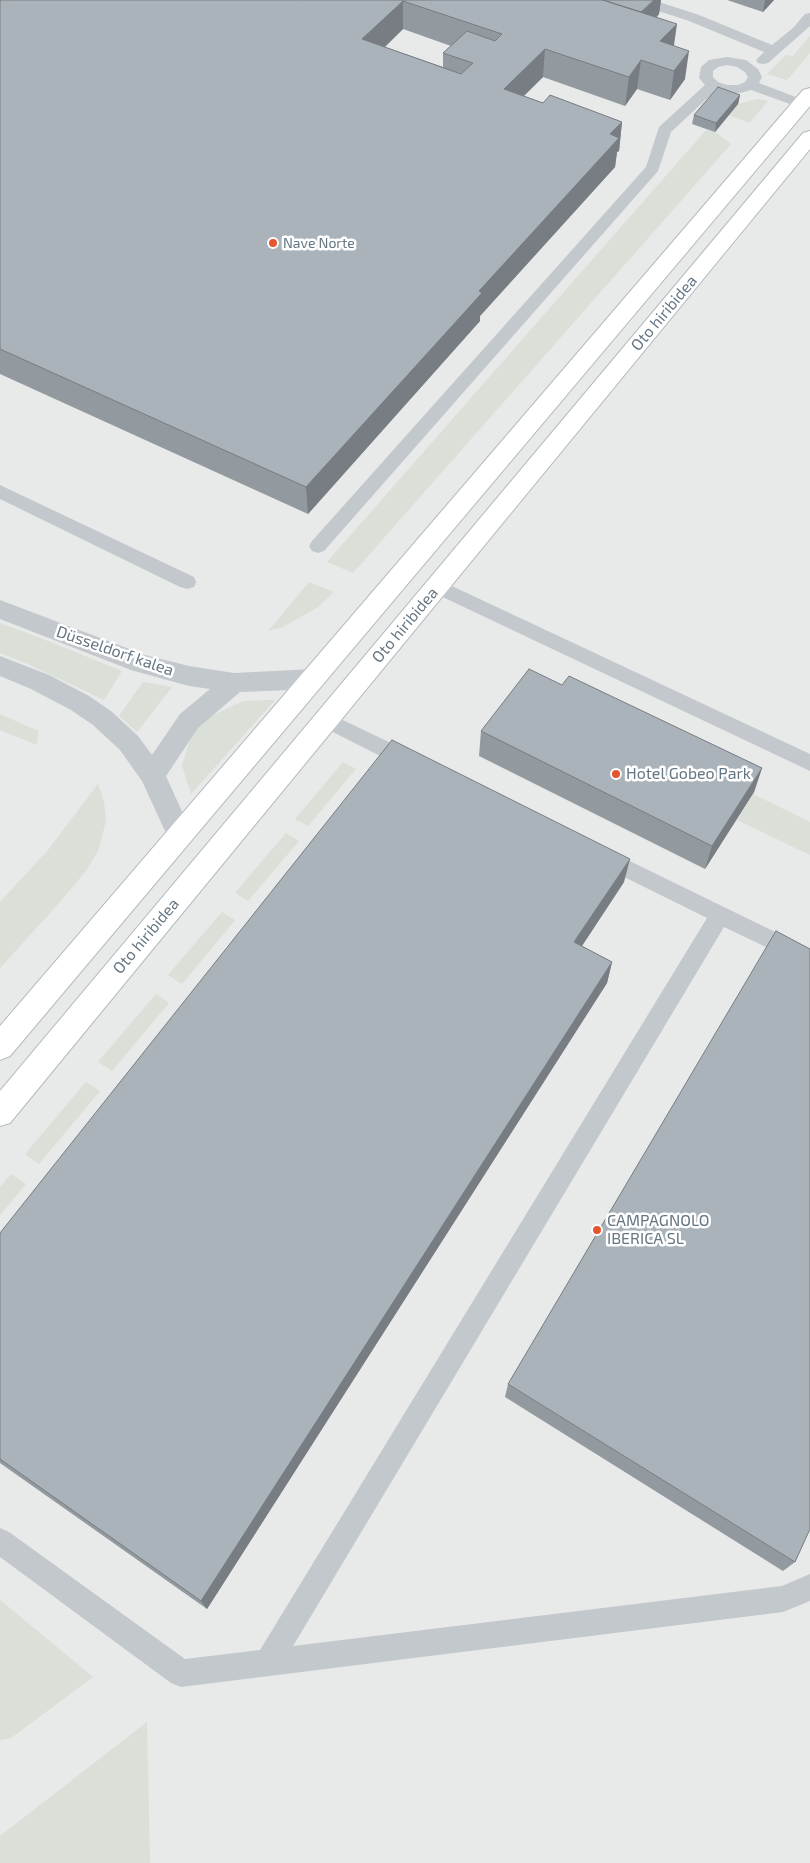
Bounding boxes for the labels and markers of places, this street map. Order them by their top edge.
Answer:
place label: Nave Norte [283,235,355,251]
marker: Nave Norte [267,237,279,249]
place label: Hotel Gobeo Park [626,764,751,784]
marker: Hotel Gobeo Park [610,768,622,780]
place label: CAMPAGNOLO IBERICA SL [607,1211,710,1249]
marker: CAMPAGNOLO IBERICA SL [591,1224,603,1236]

